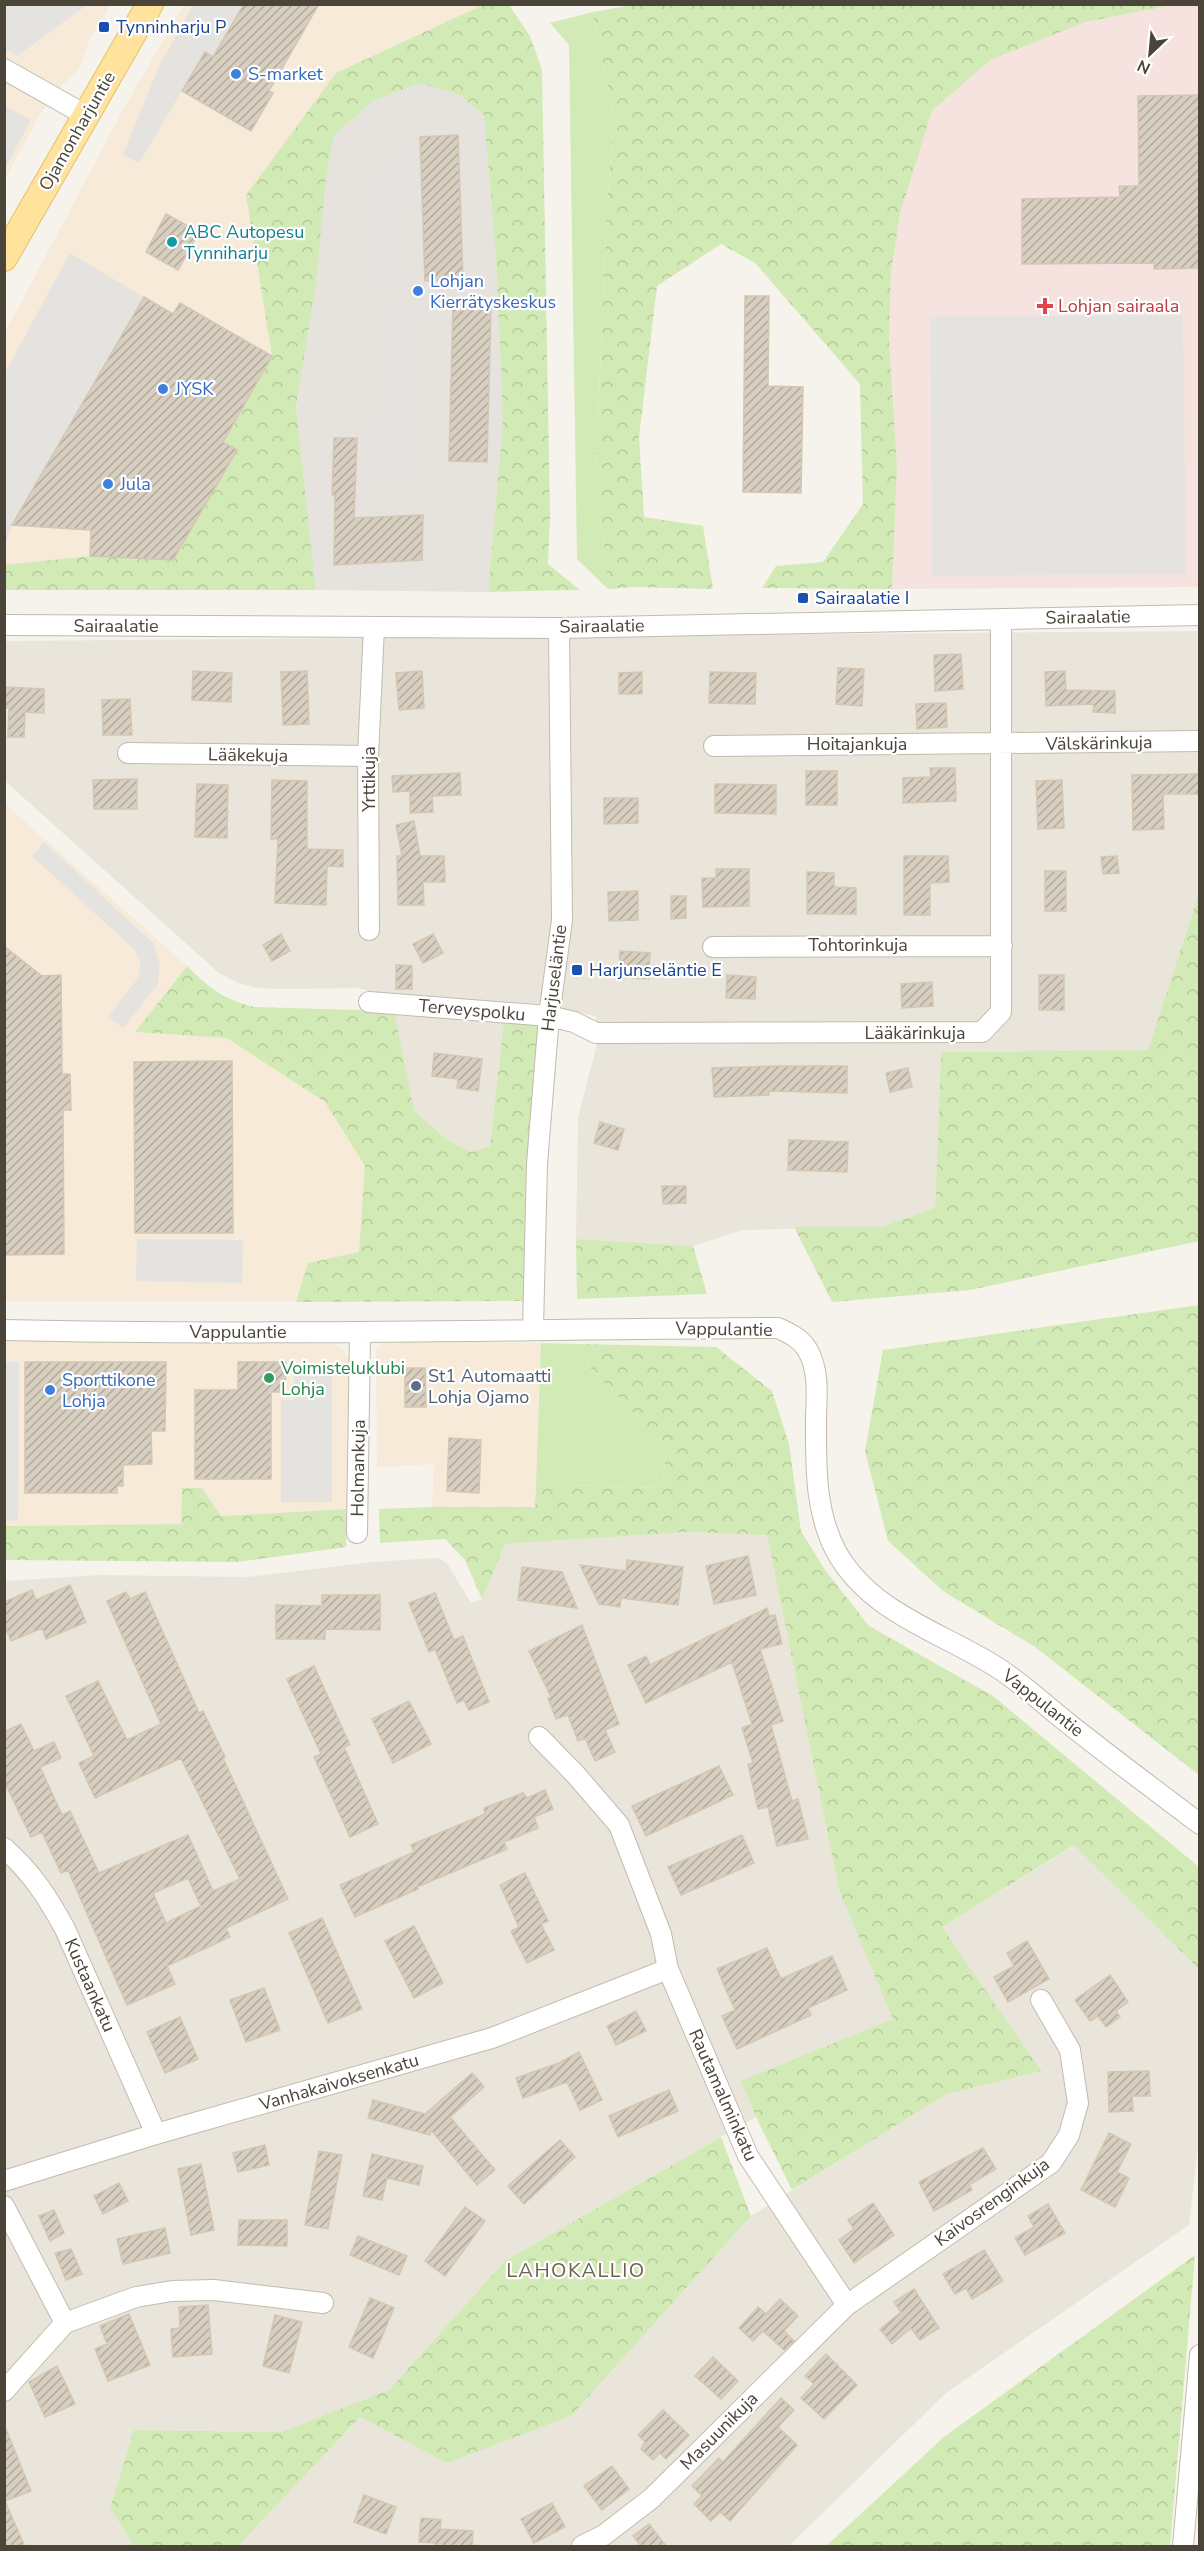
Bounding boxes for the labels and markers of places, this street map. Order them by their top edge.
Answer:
place label: Tynninharju P [116,15,226,39]
marker: Tynninharju P [97,20,111,34]
place label: S-market [248,62,323,86]
marker: S-market [229,67,243,81]
place label: ABC Autopesu Tynniharju [184,220,304,265]
marker: ABC Autopesu Tynniharju [165,235,179,249]
place label: Lohjan Kierrätyskeskus [430,269,556,314]
marker: Lohjan Kierrätyskeskus [411,284,425,298]
place label: Lohjan sairaala [1058,294,1179,318]
marker: Lohjan sairaala [1036,297,1054,315]
place label: JYSK [174,377,214,401]
marker: JYSK [156,382,170,396]
place label: Jula [119,472,151,496]
marker: Jula [101,477,115,491]
place label: Sairaalatie I [815,586,909,610]
marker: Sairaalatie I [796,591,810,605]
place label: Harjunseläntie E [589,958,722,982]
marker: Harjunseläntie E [570,963,584,977]
place label: Voimisteluklubi Lohja [280,1356,405,1401]
place label: St1 Automaatti Lohja Ojamo [428,1364,551,1409]
place label: Sporttikone Lohja [62,1368,156,1413]
marker: Voimisteluklubi Lohja [262,1371,276,1385]
marker: St1 Automaatti Lohja Ojamo [409,1379,423,1393]
marker: Sporttikone Lohja [43,1383,57,1397]

